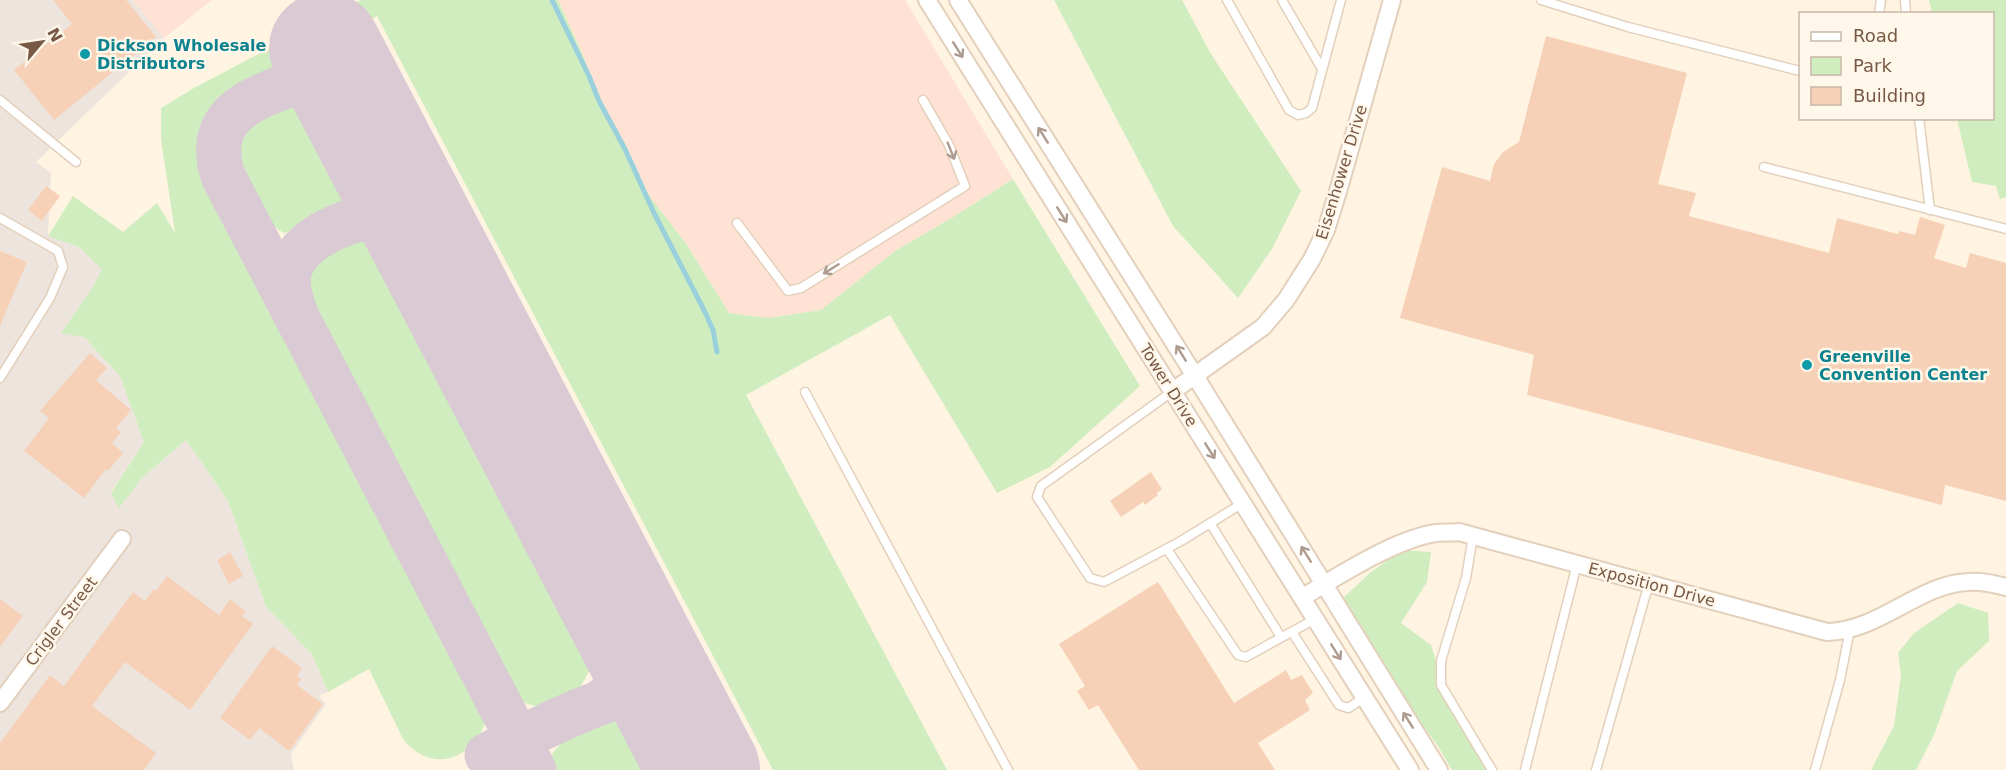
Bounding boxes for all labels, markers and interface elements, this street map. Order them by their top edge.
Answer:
north arrow [12,12,72,72]
legend [1799,12,1994,120]
text: N [43,25,66,45]
text: Road [1853,25,1898,46]
place label: Dickson Wholesale Distributors [97,36,267,73]
one-way arrow [952,41,965,58]
marker: Dickson Wholesale Distributors [78,47,92,61]
text: Park [1853,55,1892,76]
text: Building [1853,85,1926,106]
street label: Eisenhower Drive [1312,102,1371,242]
one-way arrow [1037,126,1050,143]
one-way arrow [946,141,957,159]
one-way arrow [1056,206,1068,223]
one-way arrow [823,263,840,276]
street label: Tower Drive [1135,339,1202,430]
one-way arrow [1174,345,1186,362]
place label: Greenville Convention Center [1819,347,1987,384]
marker: Greenville Convention Center [1800,358,1814,372]
one-way arrow [1205,442,1217,459]
one-way arrow [1300,546,1312,563]
street label: Exposition Drive [1586,558,1717,611]
street label: Crigler Street [22,573,101,670]
one-way arrow [1331,643,1343,660]
one-way arrow [1402,712,1414,729]

